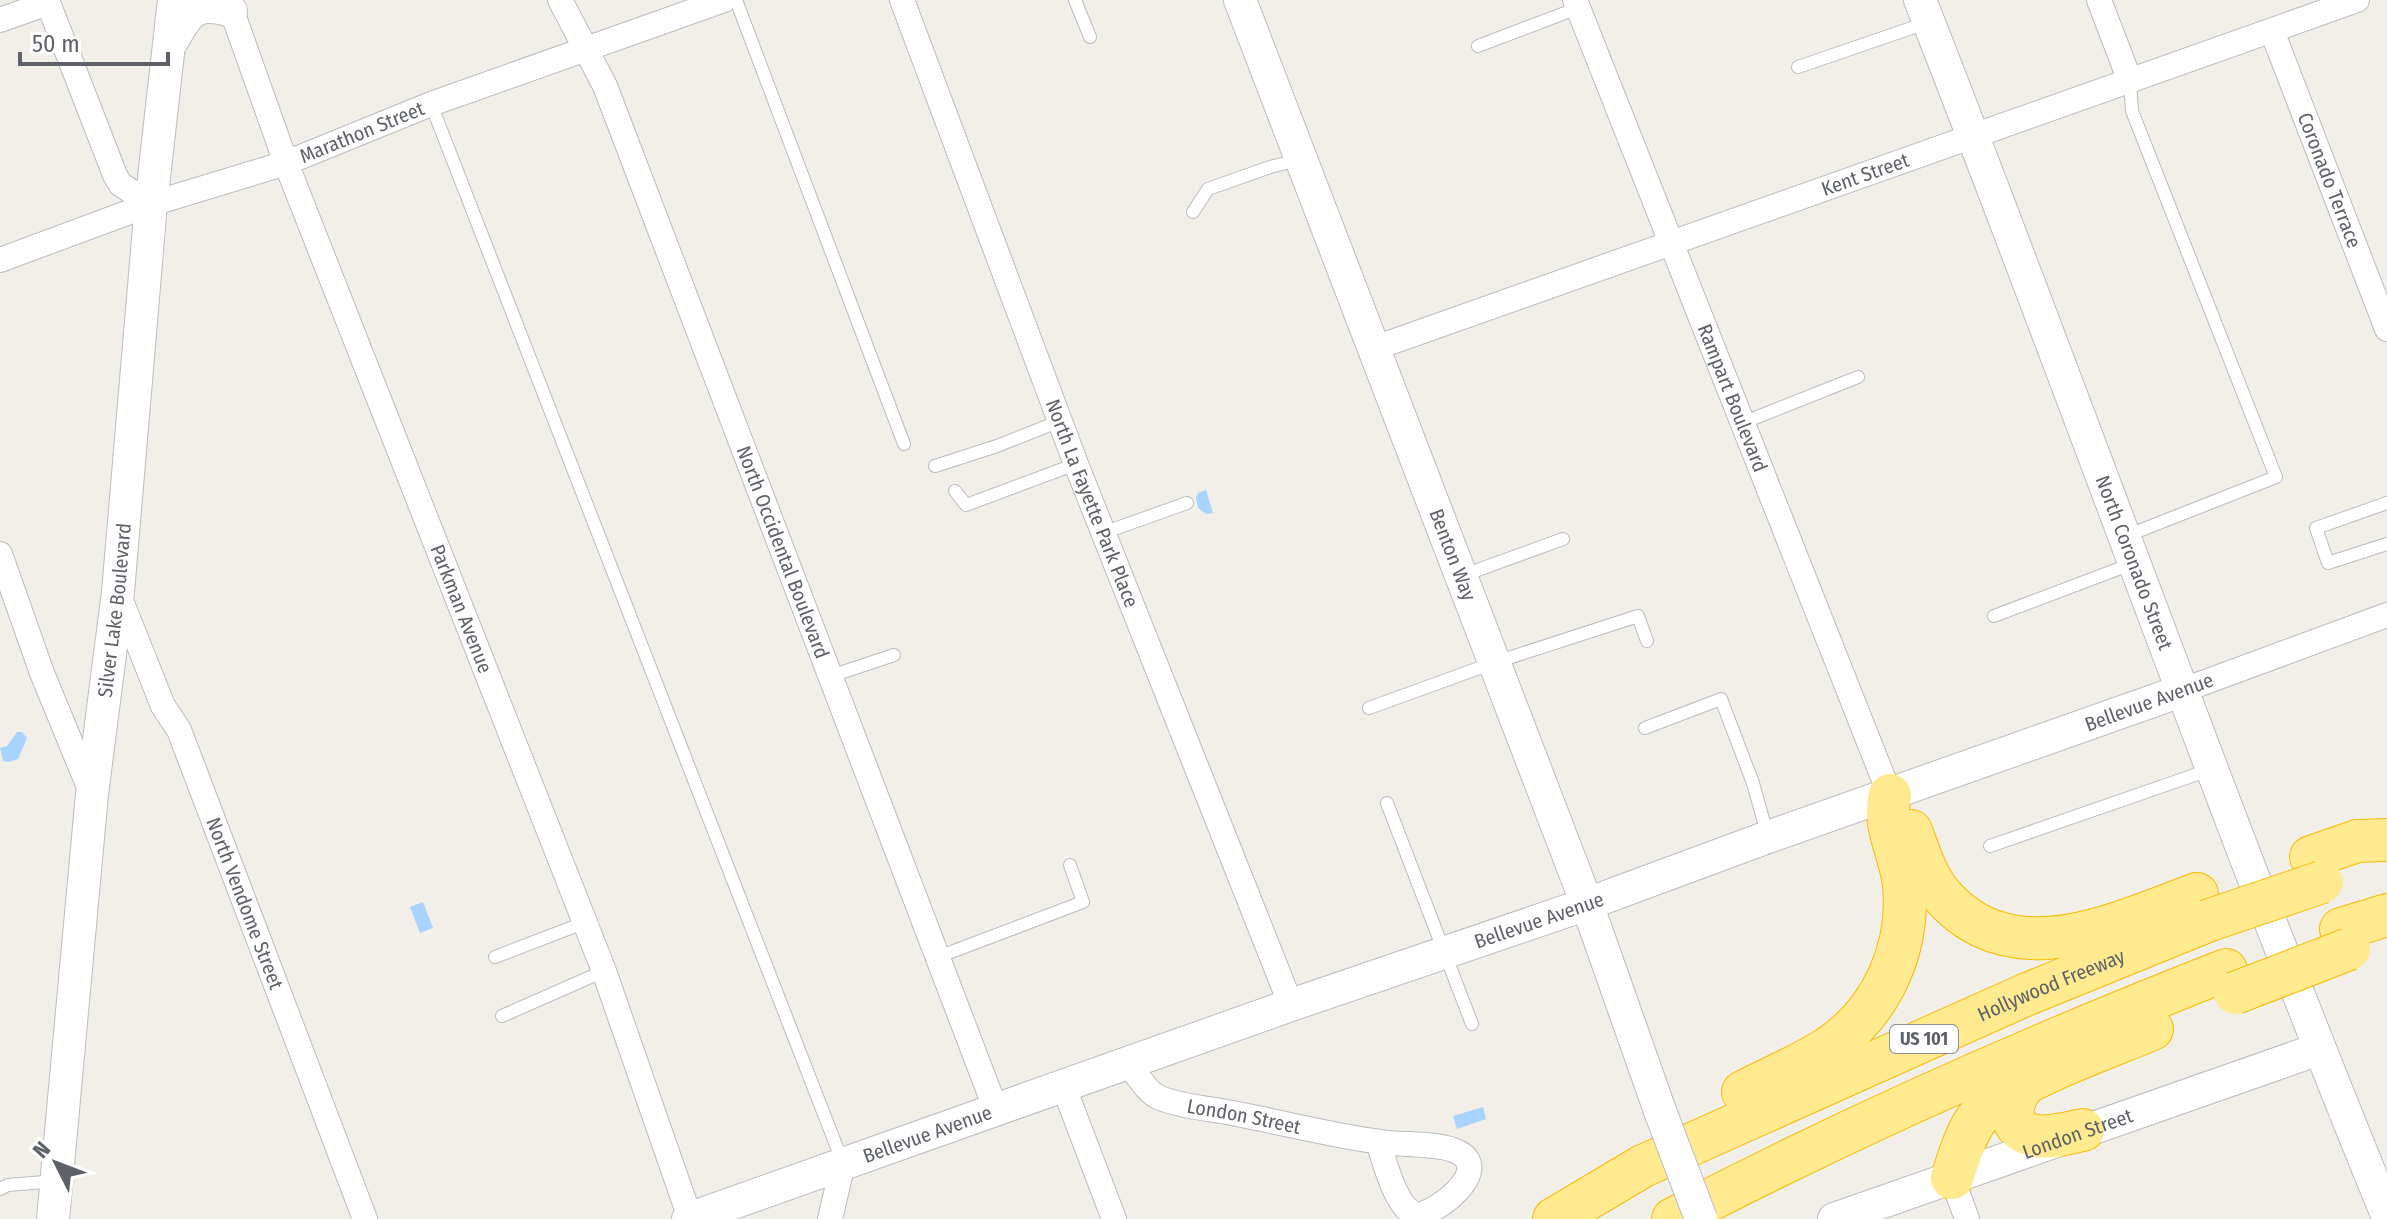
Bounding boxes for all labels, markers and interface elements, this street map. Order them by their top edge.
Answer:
scale bar [20,16,168,66]
text: 50 m [32,30,80,58]
street label: Marathon Street [296,96,428,168]
street label: Coronado Terrace [2293,109,2367,251]
street label: Kent Street [1818,148,1913,201]
street label: Rampart Boulevard [1693,321,1773,475]
street label: North La Fayette Park Place [1041,396,1144,611]
street label: North Occidental Boulevard [732,442,834,662]
street label: North Coronado Street [2091,472,2178,654]
street label: Benton Way [1424,505,1481,604]
street label: Silver Lake Boulevard [93,522,136,699]
street label: Parkman Avenue [425,541,498,676]
street label: Bellevue Avenue [2081,668,2217,736]
street label: North Vendome Street [201,814,289,993]
street label: Bellevue Avenue [1471,887,1607,954]
street label: Hollywood Freeway [1974,944,2128,1027]
road number: US 101 [1890,1025,1958,1053]
street label: London Street [1185,1094,1303,1139]
street label: Bellevue Avenue [860,1100,995,1168]
street label: London Street [2019,1103,2136,1164]
north arrow [16,1123,96,1203]
text: N [27,1136,56,1164]

